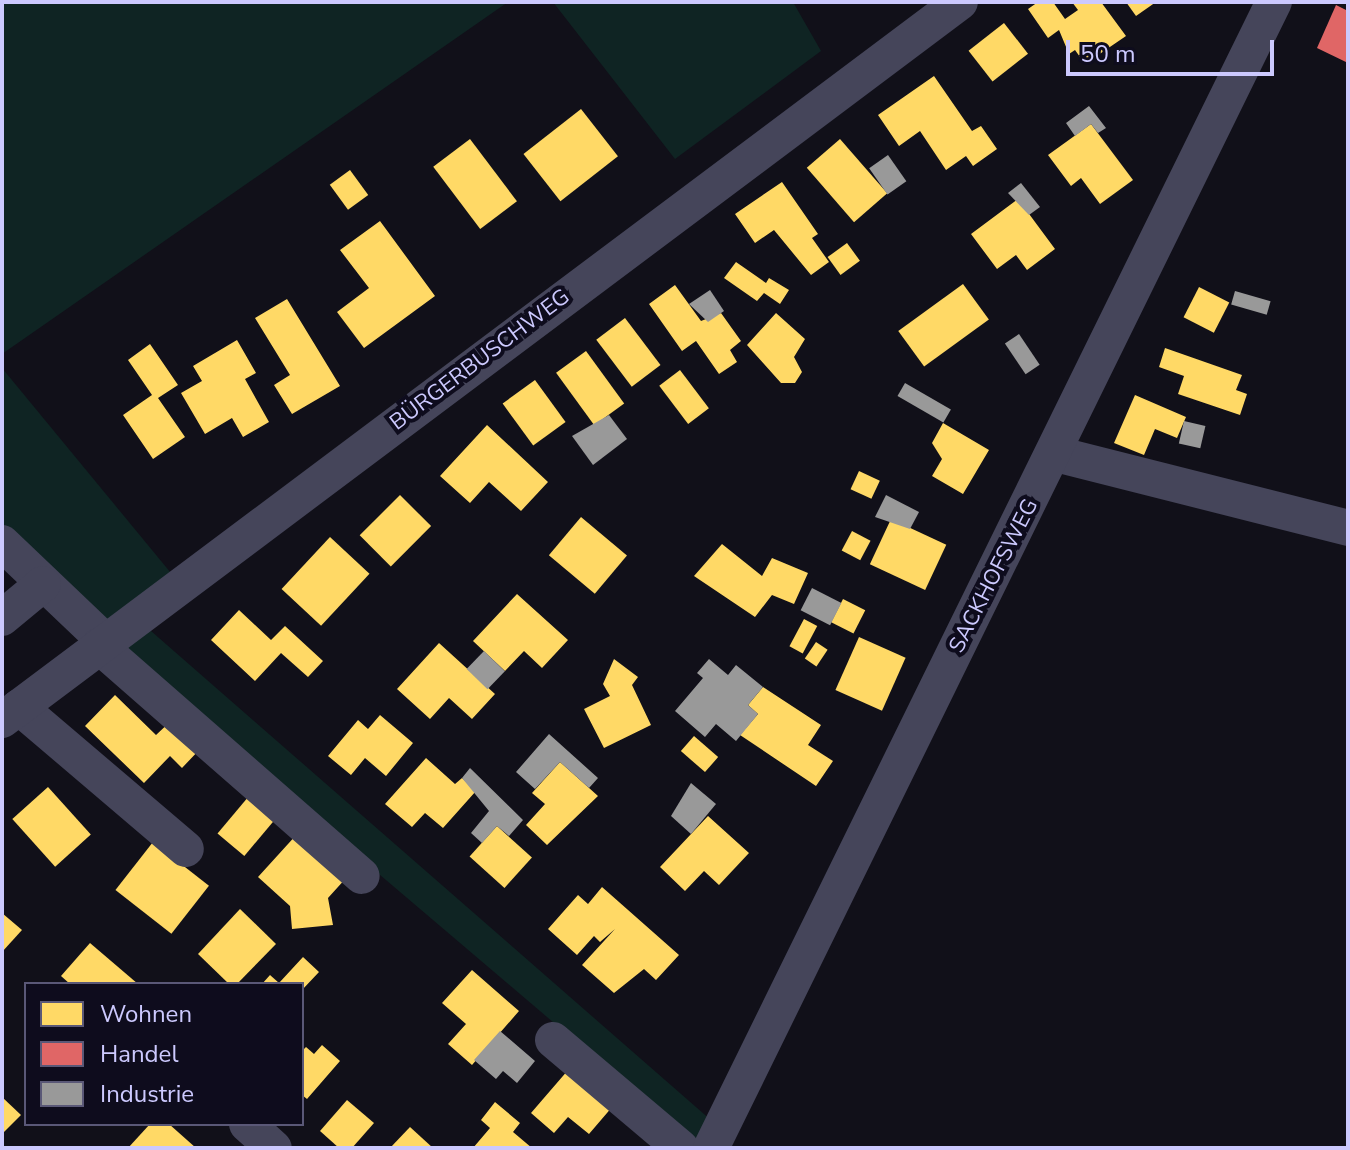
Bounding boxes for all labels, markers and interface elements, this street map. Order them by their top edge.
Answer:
scale bar [1070,24,1278,74]
text: 50 m [1080,38,1136,70]
street label: BÜRGERBUSCHWEG [385,284,575,436]
street label: SACKHOFSWEG [944,495,1044,657]
legend [24,982,304,1126]
text: Wohnen [100,998,192,1030]
text: Handel [100,1038,178,1070]
text: Industrie [100,1078,194,1110]

